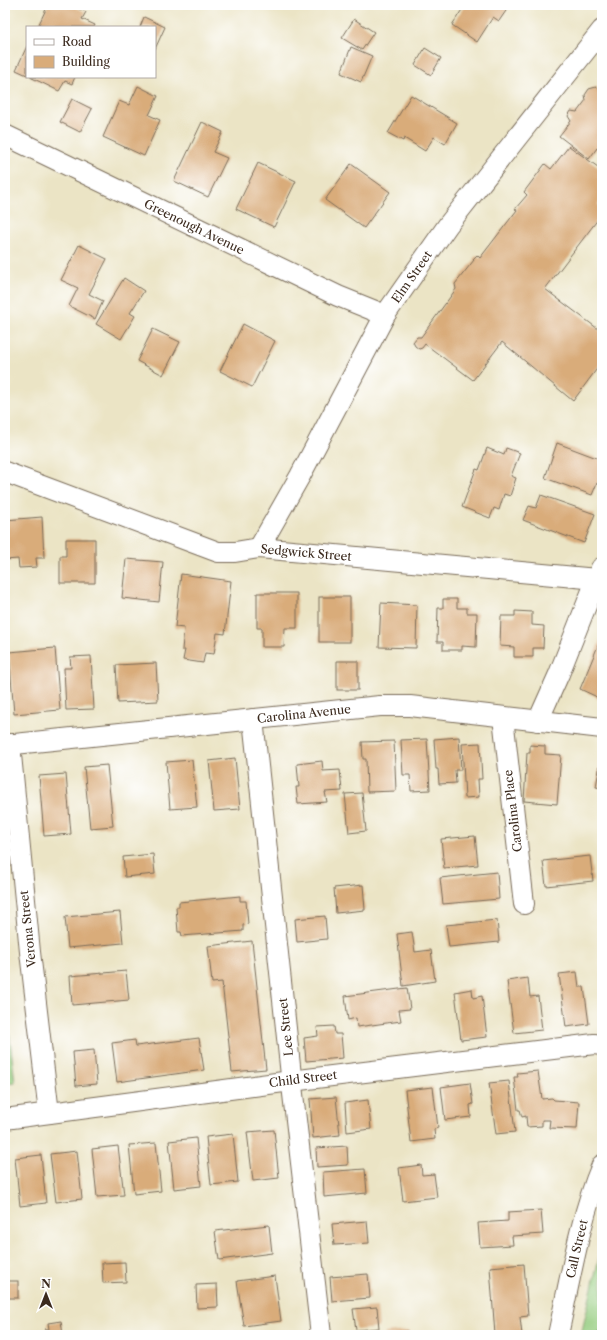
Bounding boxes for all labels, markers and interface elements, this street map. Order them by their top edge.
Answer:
legend [26,26,156,78]
text: Road [62,34,92,49]
text: Building [62,54,110,69]
street label: Greenough Avenue [142,196,247,257]
street label: Elm Street [388,247,435,306]
street label: Sedgwick Street [260,541,353,564]
street label: Carolina Avenue [256,701,352,726]
street label: Carolina Place [500,769,525,853]
street label: Verona Street [16,889,39,969]
street label: Lee Street [275,996,296,1057]
street label: Child Street [268,1067,339,1090]
street label: Call Street [562,1217,591,1280]
north arrow [26,1274,66,1314]
text: N [41,1277,51,1291]

